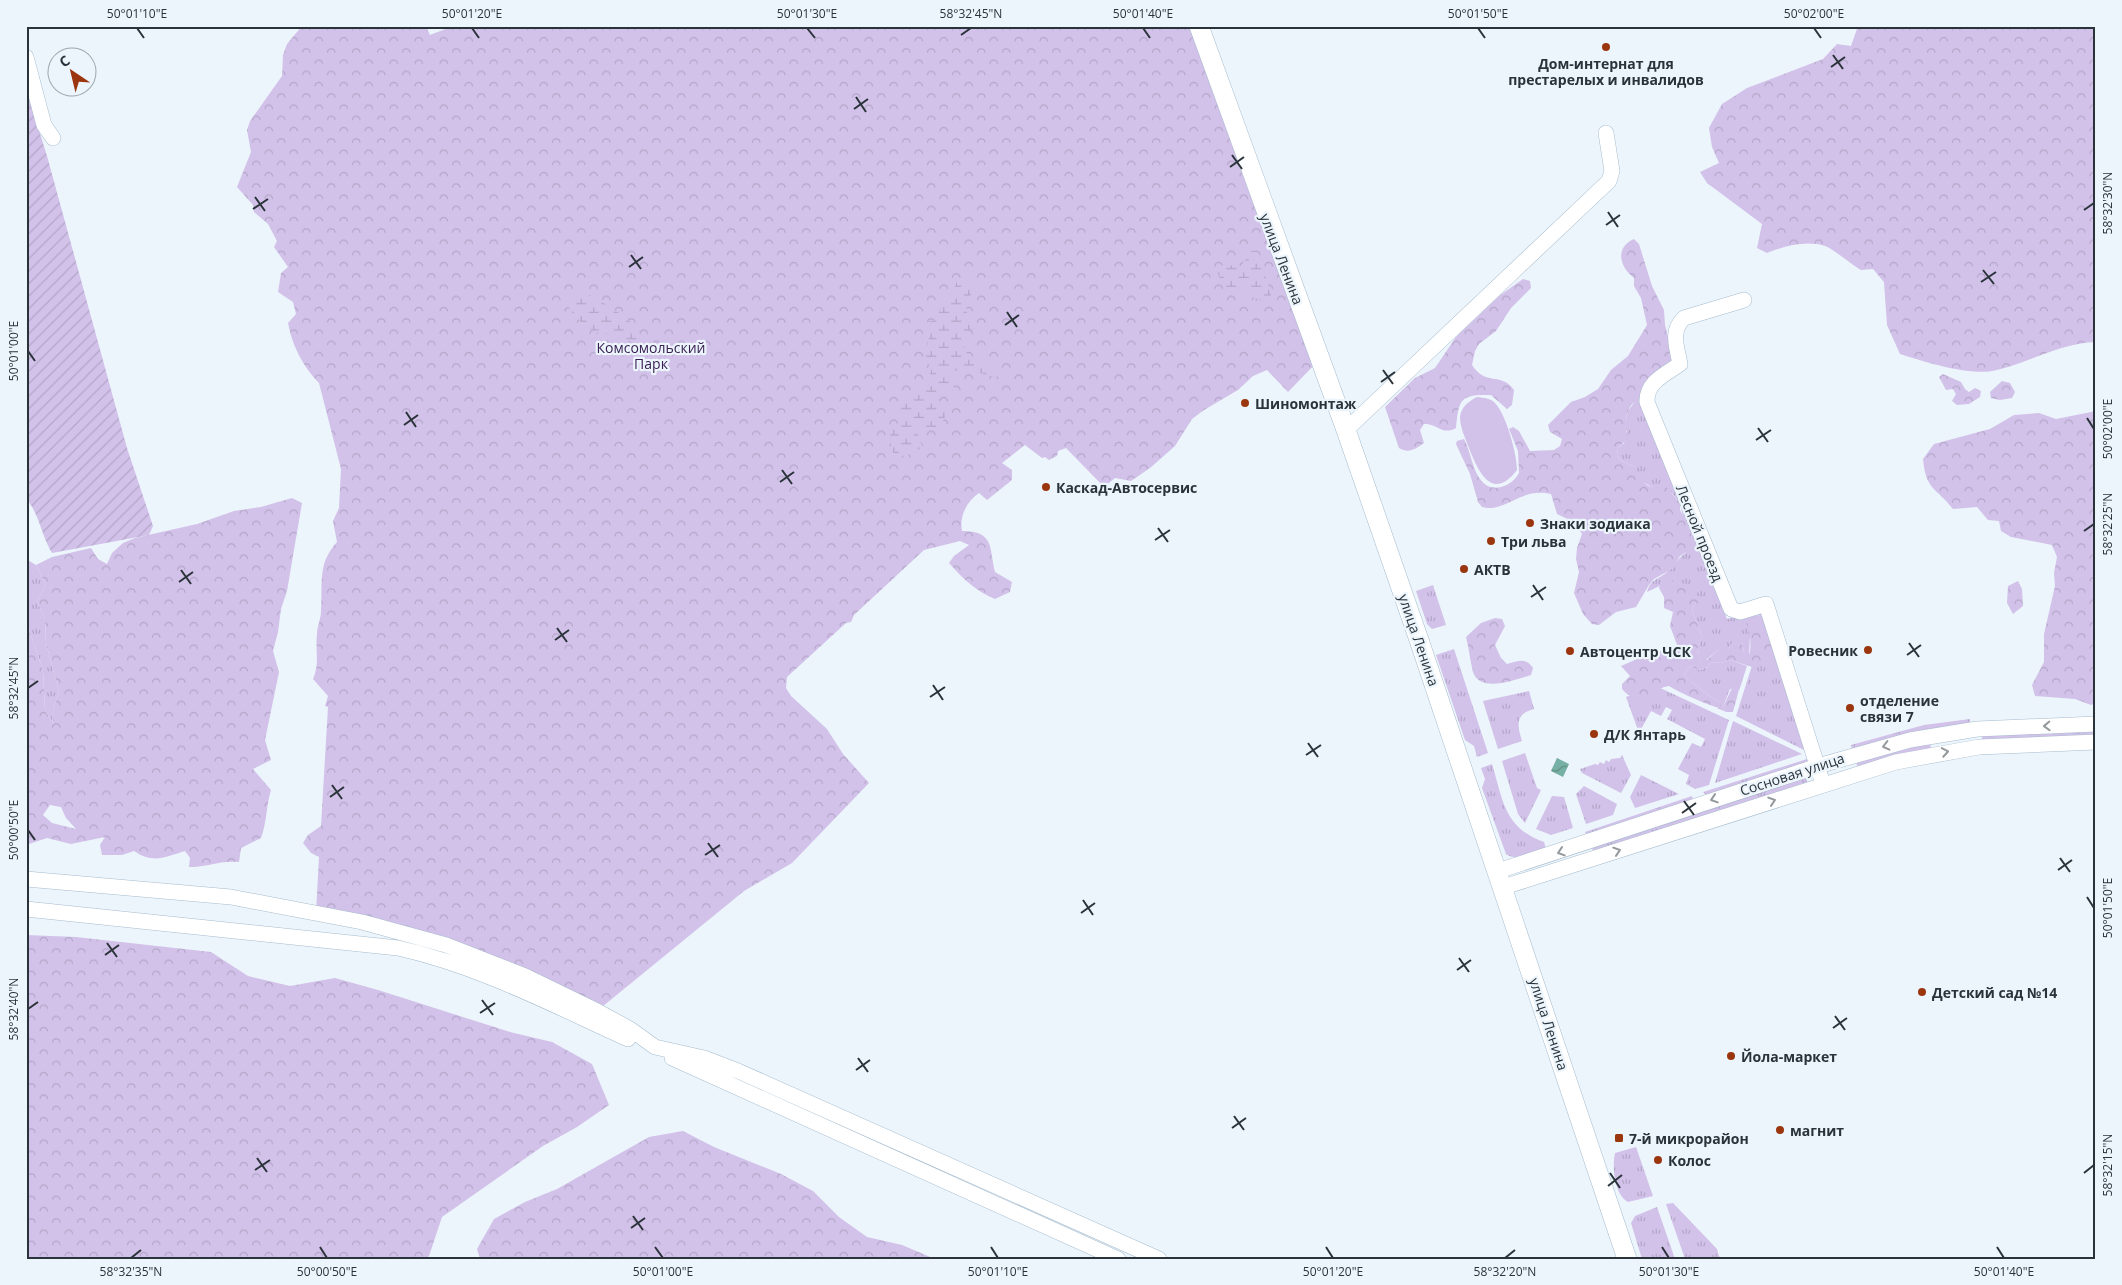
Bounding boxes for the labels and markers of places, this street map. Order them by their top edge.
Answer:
marker: Дом-интернат для престарелых и инвалидов [1600,41,1612,53]
place label: Дом-интернат для престарелых и инвалидов [1508,54,1704,89]
place label: Шиномонтаж [1255,394,1357,413]
marker: Шиномонтаж [1239,397,1251,409]
place label: Каскад-Автосервис [1056,478,1197,497]
marker: Каскад-Автосервис [1040,481,1052,493]
place label: Знаки зодиака [1540,514,1651,533]
marker: Знаки зодиака [1524,517,1536,529]
place label: Три льва [1501,532,1567,551]
marker: Три льва [1485,535,1497,547]
place label: АКТВ [1474,560,1511,579]
marker: АКТВ [1458,563,1470,575]
place label: Ровесник [1788,641,1858,660]
place label: Автоцентр ЧСК [1580,642,1691,661]
marker: Ровесник [1862,644,1874,656]
marker: Автоцентр ЧСК [1564,645,1576,657]
place label: отделение связи 7 [1860,691,1939,726]
marker: отделение связи 7 [1844,702,1856,714]
place label: Д/К Янтарь [1604,725,1686,744]
marker: Д/К Янтарь [1588,728,1600,740]
place label: Детский сад №14 [1932,983,2057,1002]
marker: Детский сад №14 [1916,986,1928,998]
place label: Йола-маркет [1741,1047,1837,1066]
marker: Йола-маркет [1725,1050,1737,1062]
place label: магнит [1790,1121,1844,1140]
marker: магнит [1774,1124,1786,1136]
place label: 7-й микрорайон [1629,1129,1749,1148]
marker: 7-й микрорайон [1613,1132,1625,1144]
place label: Колос [1668,1151,1711,1170]
marker: Колос [1652,1154,1664,1166]

